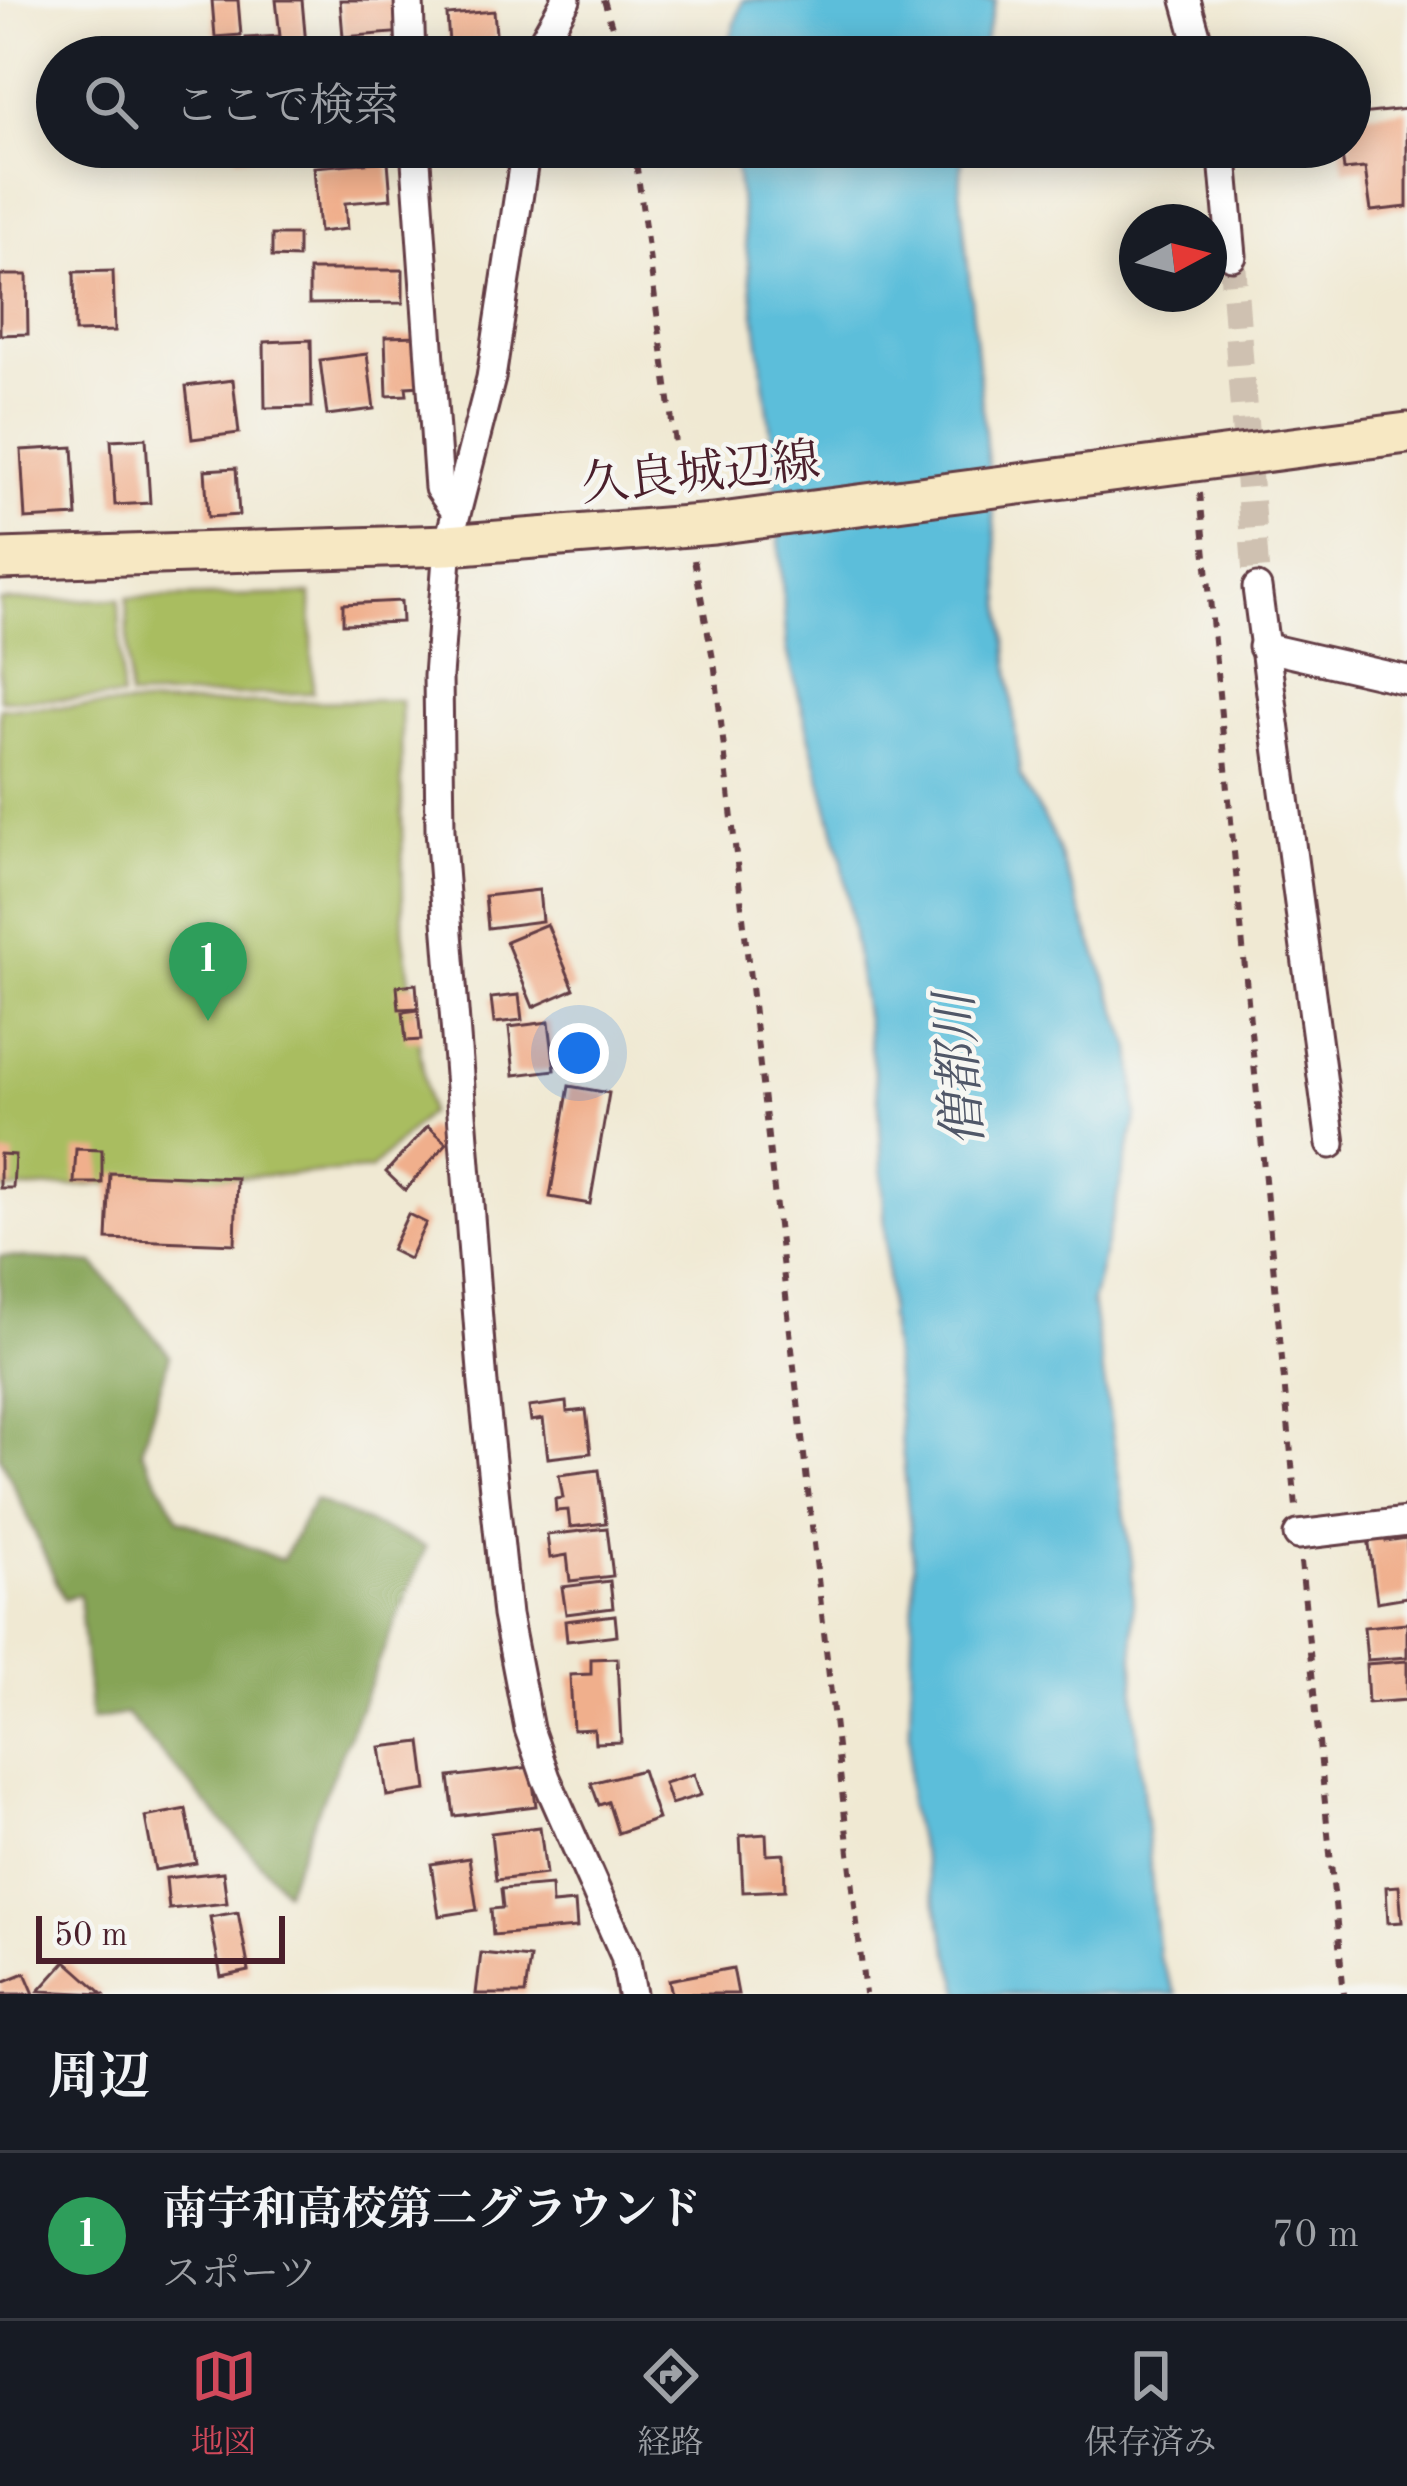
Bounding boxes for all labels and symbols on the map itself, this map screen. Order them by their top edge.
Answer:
north arrow [1119,204,1227,312]
street label: 久良城辺線 [578,435,822,511]
pin: 1 [169,922,247,1021]
water label: 僧都川 [927,987,993,1148]
your location [549,1023,609,1083]
scale bar [36,1910,285,1963]

